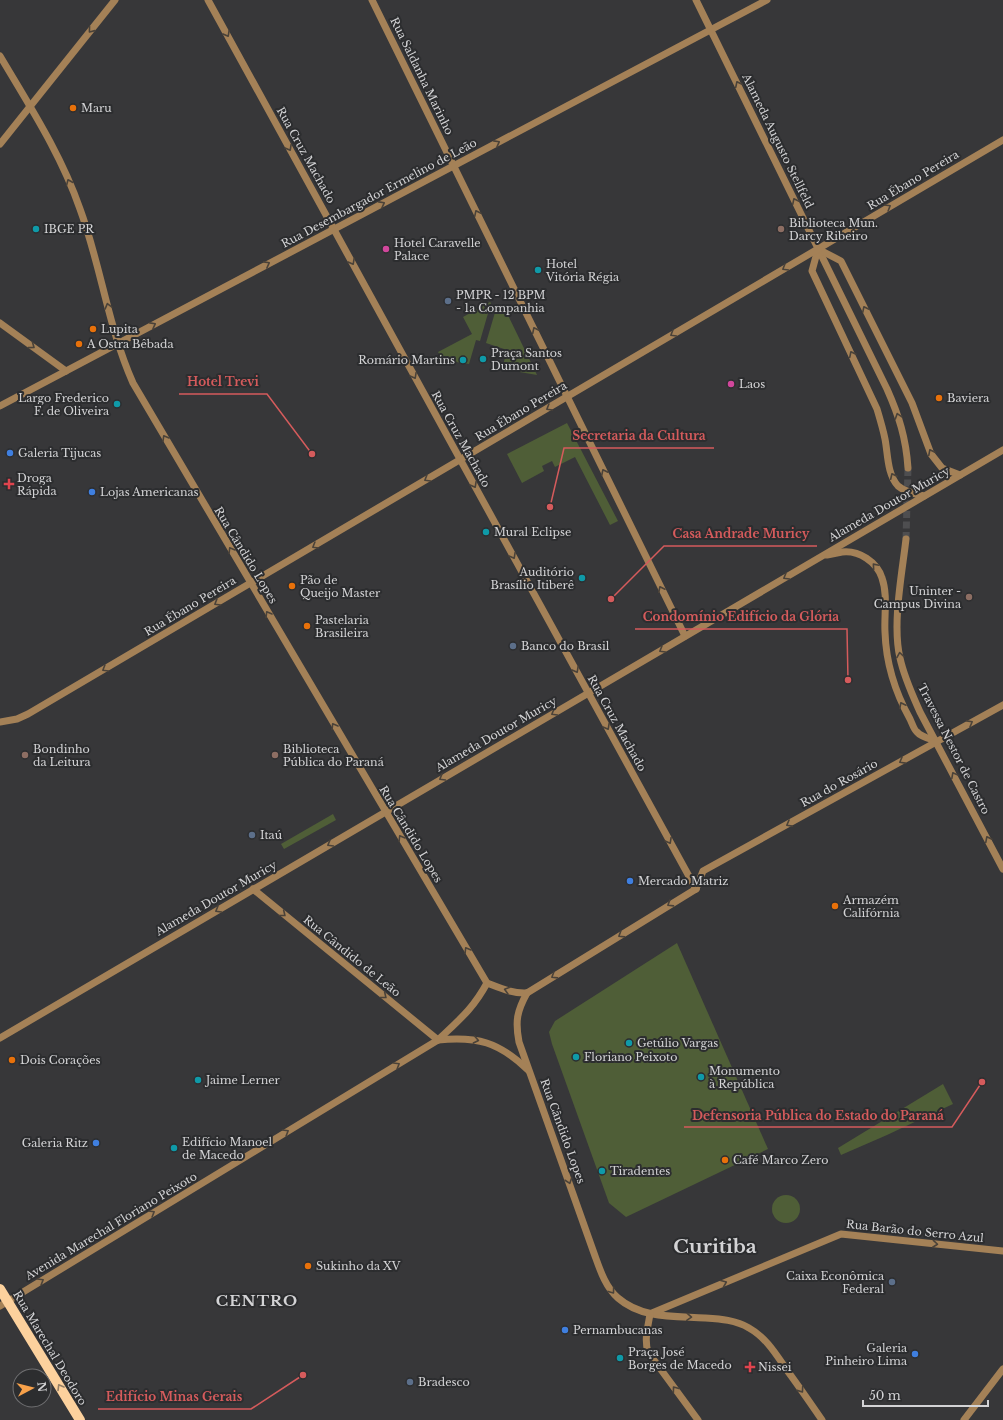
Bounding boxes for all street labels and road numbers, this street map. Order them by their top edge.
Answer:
street label: Rua Saldanha Marinho [387,15,457,137]
street label: Alameda Augusto Stellfeld [739,71,817,211]
street label: Rua Cruz Machado [274,104,338,206]
street label: Rua Desembargador Ermelino de Leão [279,135,479,251]
street label: Rua Ébano Pereira [865,147,962,213]
street label: Rua Ébano Pereira [473,378,570,444]
street label: Rua Cruz Machado [429,388,493,490]
street label: Alameda Doutor Muricy [825,464,952,545]
street label: Rua Cândido Lopes [212,504,280,606]
street label: Rua Ébano Pereira [142,573,239,639]
street label: Rua Cruz Machado [585,672,649,774]
street label: Travessa Nestor de Castro [915,681,993,817]
street label: Alameda Doutor Muricy [432,694,559,775]
street label: Rua do Rosário [798,756,880,810]
street label: Rua Cândido Lopes [377,783,445,885]
street label: Alameda Doutor Muricy [152,858,279,939]
street label: Rua Cândido de Leão [301,912,403,1000]
street label: Rua Cândido Lopes [538,1077,588,1185]
street label: Avenida Marechal Floriano Peixoto [22,1169,199,1283]
street label: Rua Barão do Serro Azul [845,1217,985,1245]
street label: Rua Marechal Deodoro [10,1288,90,1408]

